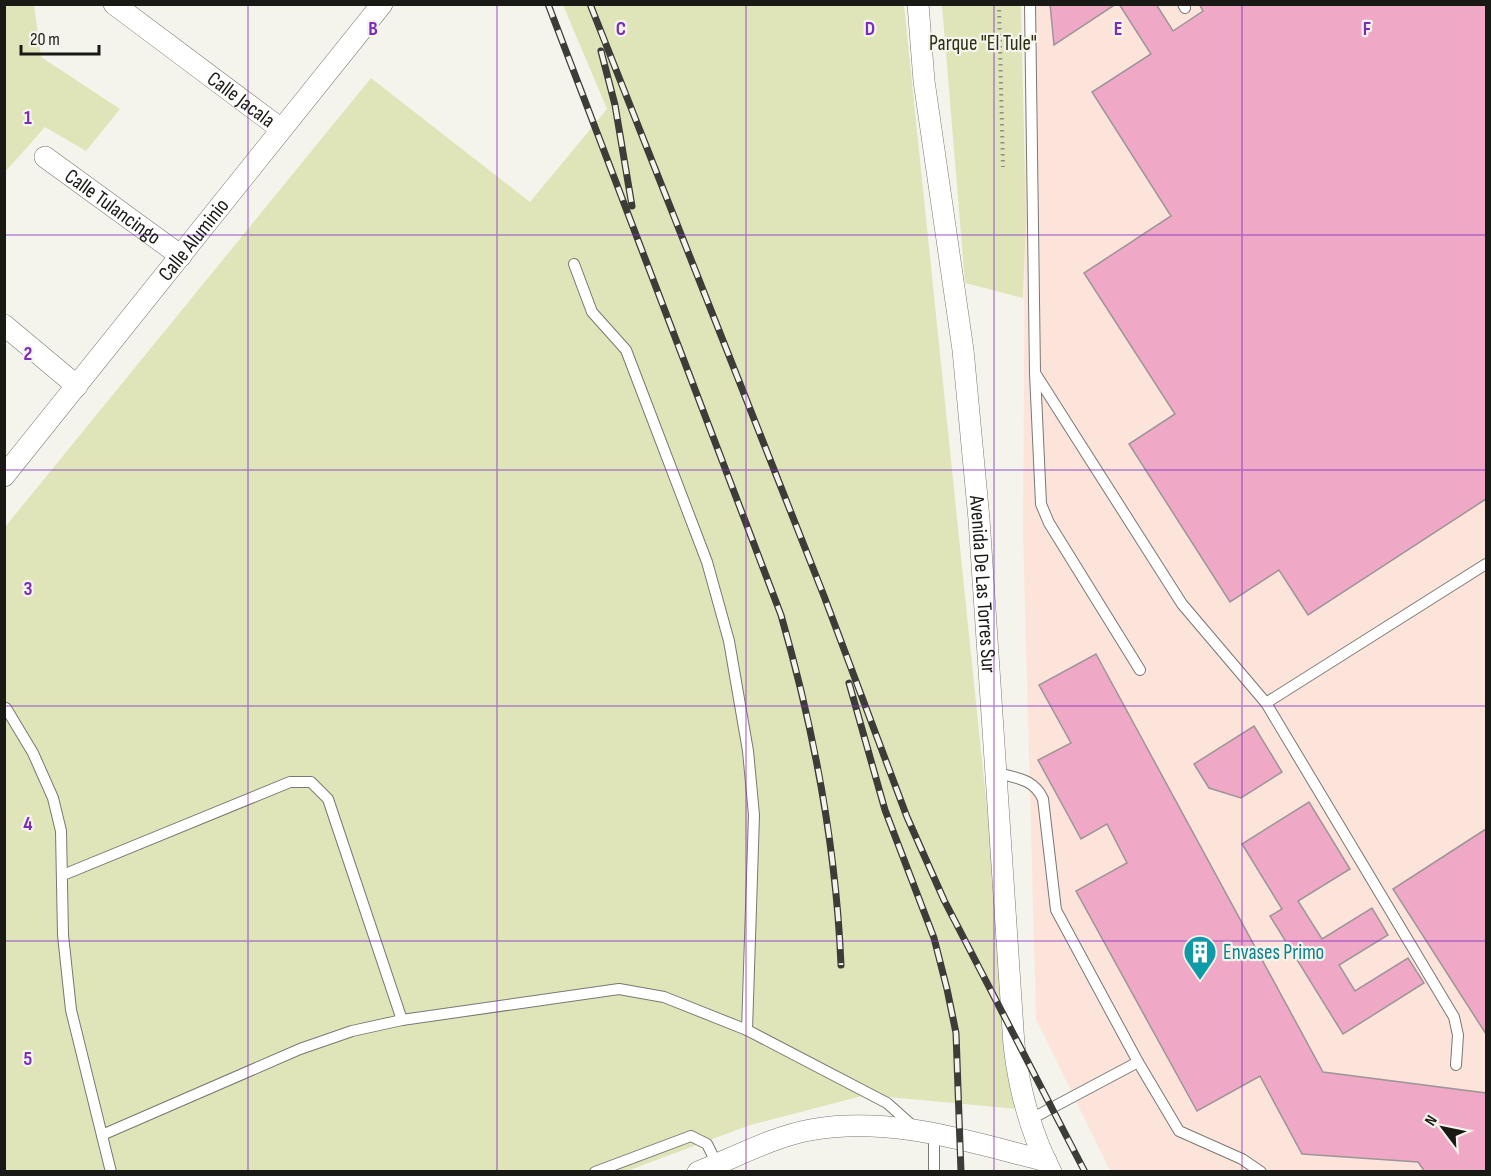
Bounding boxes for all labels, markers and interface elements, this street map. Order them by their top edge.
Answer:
text: B [368,17,378,41]
text: C [616,17,626,41]
text: D [865,17,875,41]
text: E [1114,17,1122,41]
text: F [1363,17,1371,41]
scale bar [21,18,99,56]
text: 20 m [30,29,60,50]
park label: Parque "El Tule" [929,31,1037,56]
street label: Calle Jacala [202,66,280,133]
text: 1 [24,106,32,130]
street label: Calle Tulancingo [60,164,166,250]
street label: Calle Aluminio [153,194,234,286]
text: 2 [24,342,32,366]
street label: Avenida De Las Torres Sur [964,493,1001,674]
text: 3 [24,577,33,601]
text: 4 [23,812,33,836]
building icon: Envases Primo [1182,934,1218,981]
place label: Envases Primo [1223,940,1324,965]
text: 5 [24,1047,33,1071]
north arrow [1413,1098,1473,1158]
text: N [1421,1112,1442,1130]

